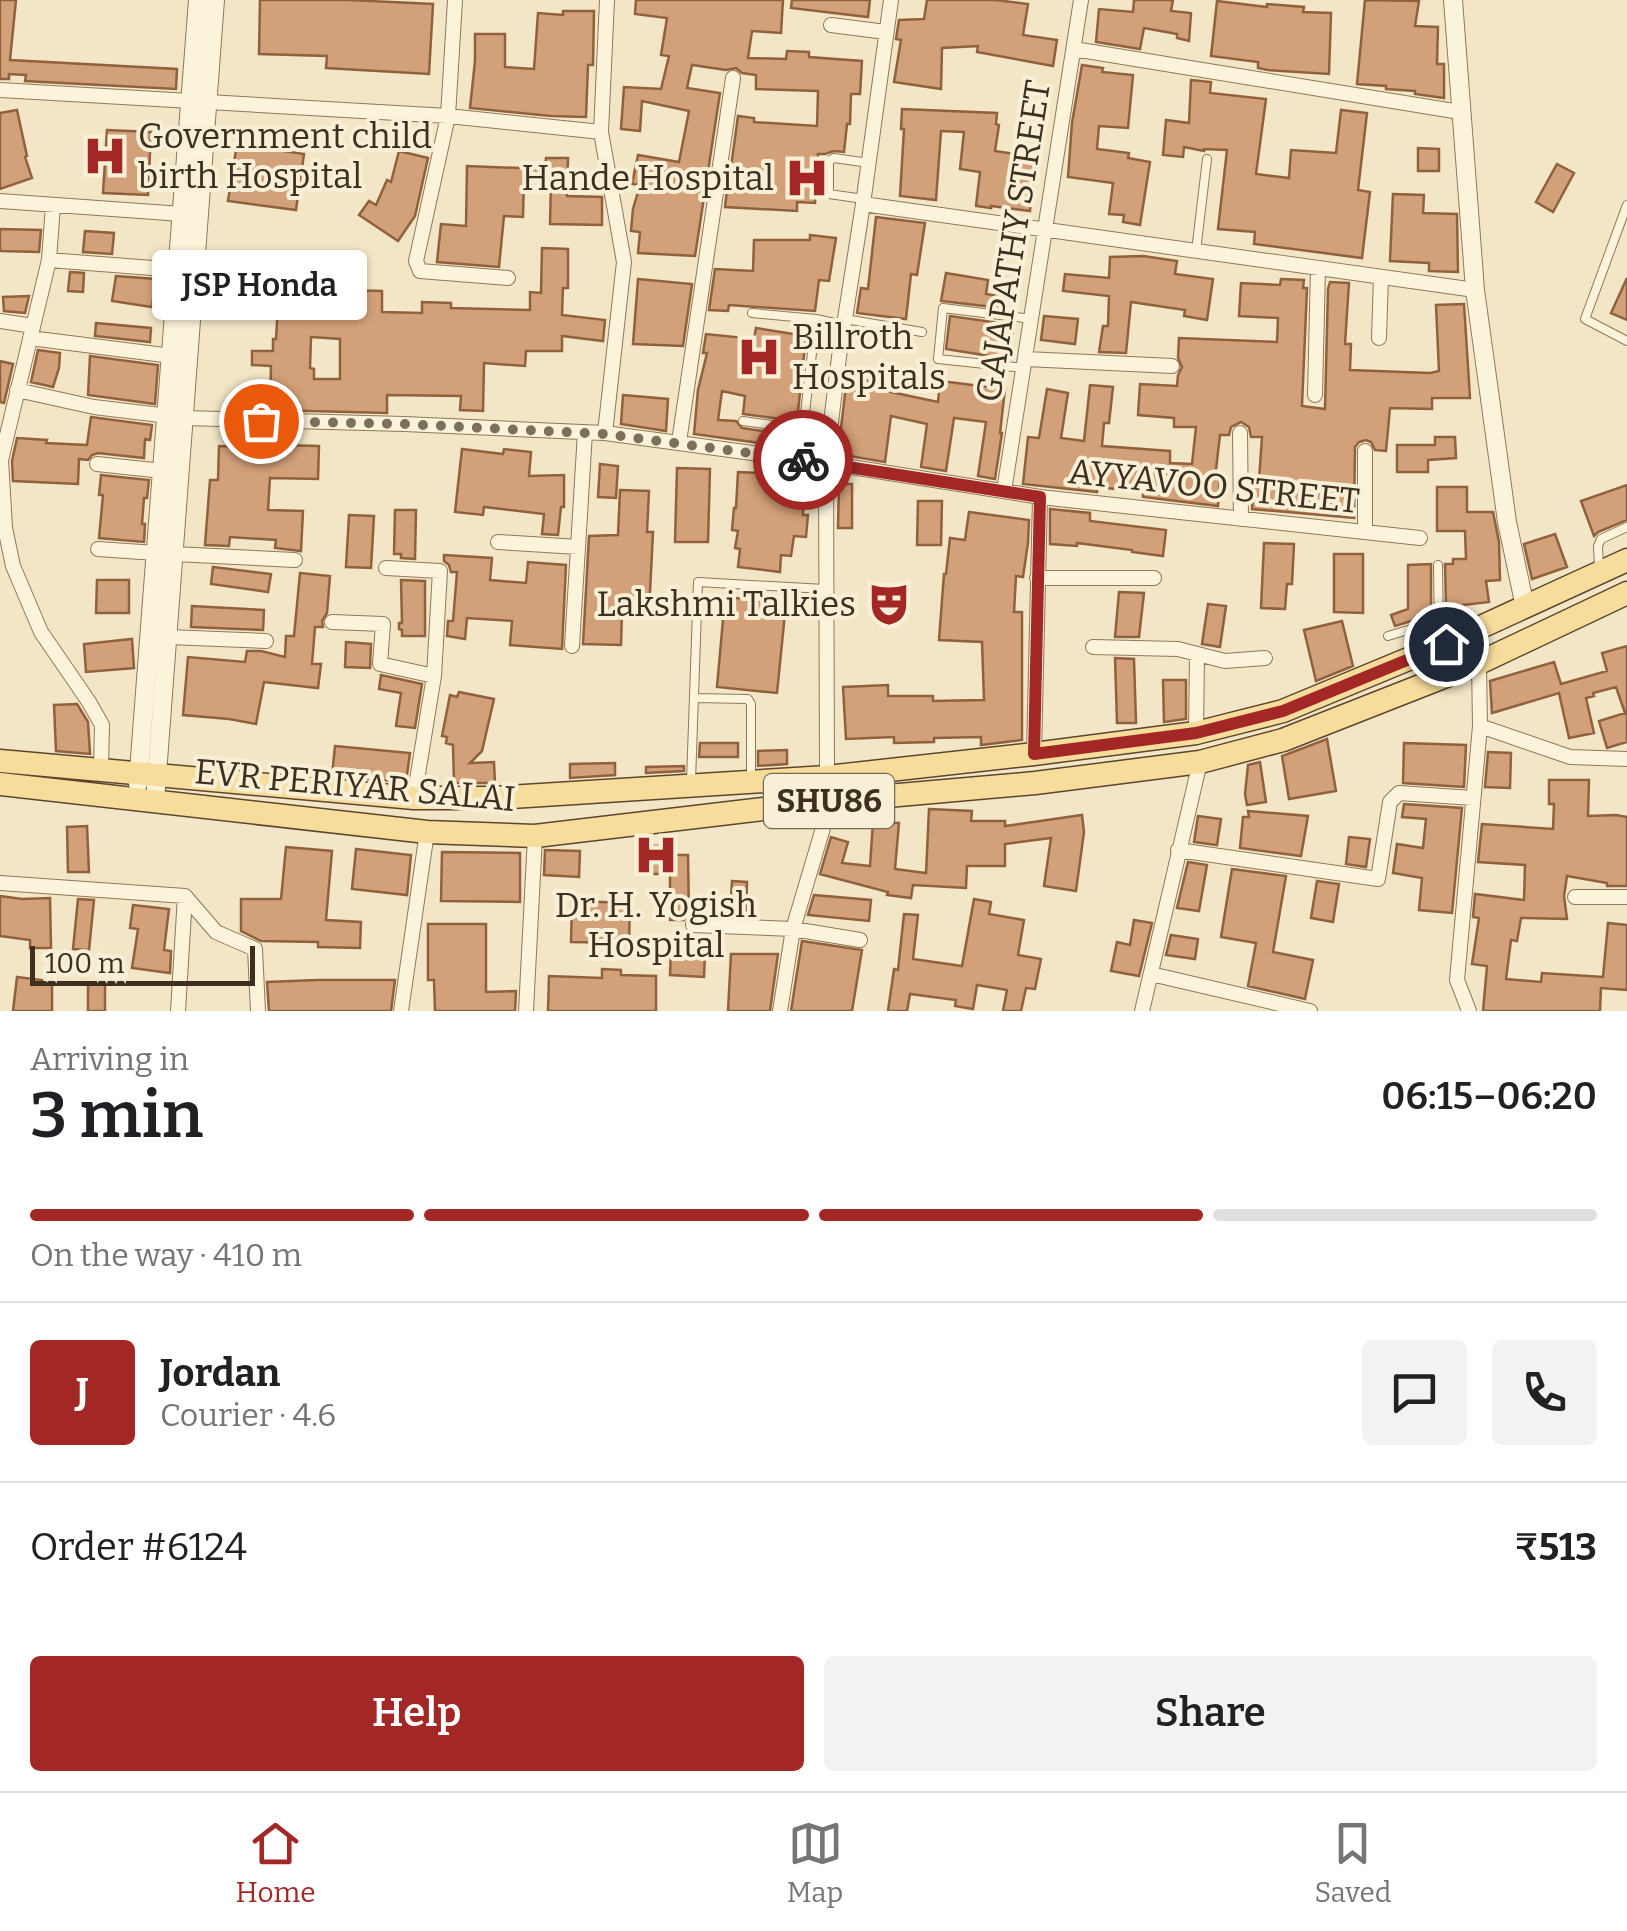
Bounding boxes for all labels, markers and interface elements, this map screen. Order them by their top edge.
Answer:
street label: GAJAPATHY STREET [967,77,1059,405]
place label: Government child birth Hospital [138,115,432,197]
hospital icon: Government child birth Hospital [81,132,129,180]
hospital icon: Hande Hospital [783,154,831,202]
place label: Hande Hospital [522,157,774,199]
callout: JSP Honda [154,251,368,321]
text: JSP Honda [182,266,337,304]
place label: Billroth Hospitals [792,316,946,398]
hospital icon: Billroth Hospitals [735,333,783,381]
pin [219,379,304,464]
icon: bag [234,394,289,449]
courier [753,410,853,510]
icon: bike [776,433,831,488]
street label: AYYAVOO STREET [1066,450,1362,522]
theatre icon: Lakshmi Talkies [865,580,913,628]
place label: Lakshmi Talkies [597,583,856,625]
pin [1404,602,1489,687]
icon: home [1419,617,1474,672]
street label: EVR PERIYAR SALAI [193,750,517,820]
road number: SHU86 [764,774,894,828]
hospital icon: Dr. H. Yogish Hospital [632,831,680,879]
place label: Dr. H. Yogish Hospital [555,884,757,966]
scale bar [30,941,255,986]
text: 100 m [45,947,125,980]
text: Arriving in [30,1040,189,1078]
text: 06:15–06:20 [1381,1073,1597,1119]
text: 3 min [30,1076,203,1154]
text: On the way · 410 m [30,1236,302,1274]
button: chat [1362,1340,1467,1445]
button: phone [1492,1340,1597,1445]
text: Jordan [160,1350,280,1396]
text: J [76,1369,89,1415]
text: Courier · 4.6 [160,1396,336,1434]
text: Order #6124 [30,1524,247,1570]
text: ₹513 [1515,1524,1597,1570]
button: Help [30,1656,804,1771]
button: Share [824,1656,1597,1771]
tab: Home [236,1816,316,1909]
tab: Map [787,1816,843,1909]
tab: Saved [1314,1816,1391,1909]

